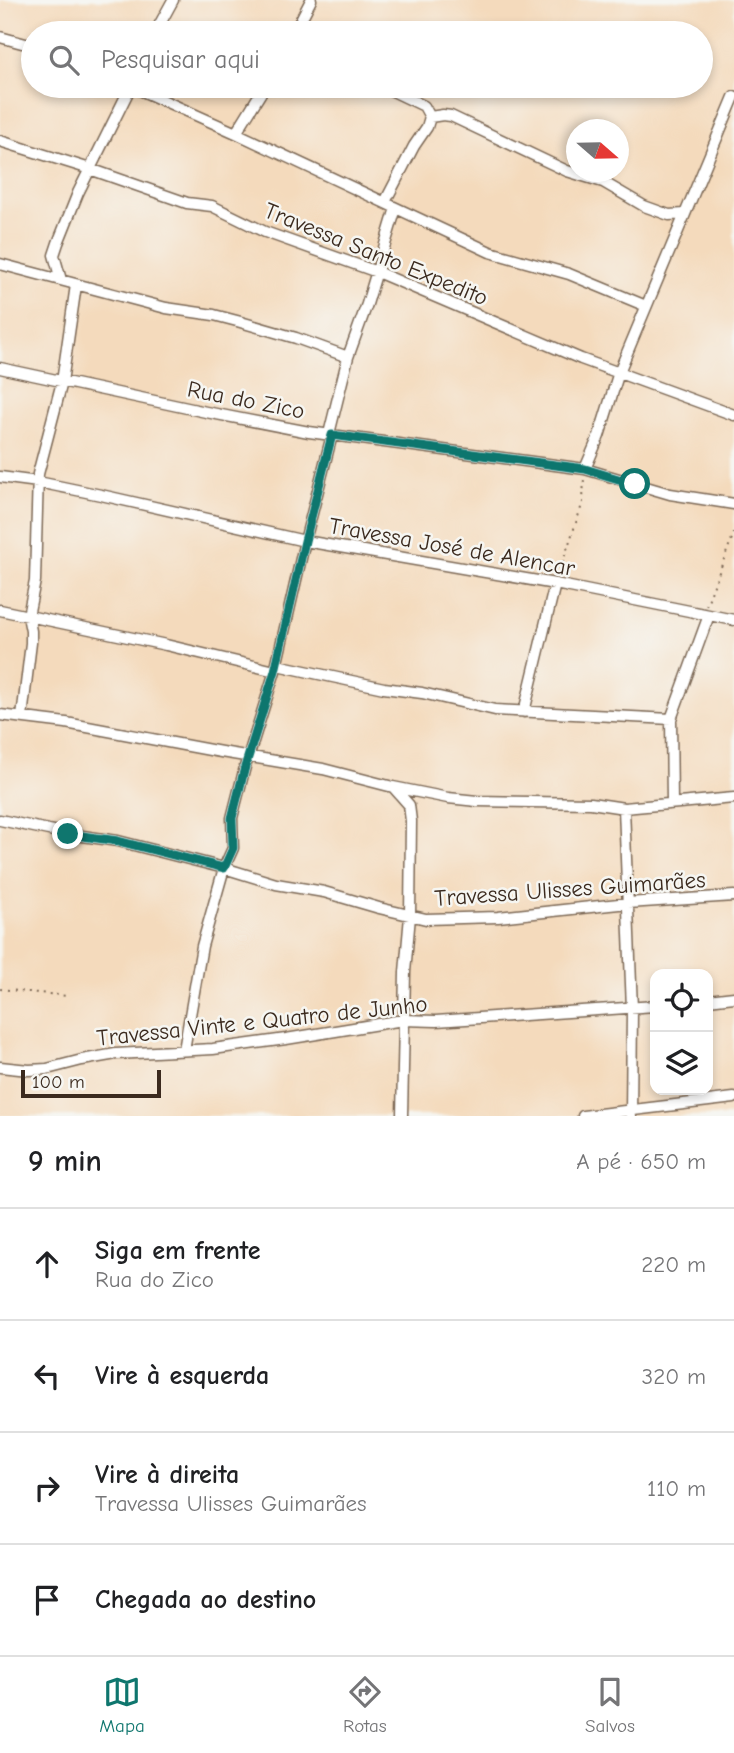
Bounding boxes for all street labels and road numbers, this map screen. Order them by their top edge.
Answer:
street label: Travessa Santo Expedito [260,197,492,311]
street label: Rua do Zico [185,375,307,425]
street label: Travessa José de Alencar [327,512,578,582]
street label: Travessa Ulisses Guimarães [434,866,706,912]
street label: Travessa Vinte e Quatro de Junho [95,990,429,1052]

